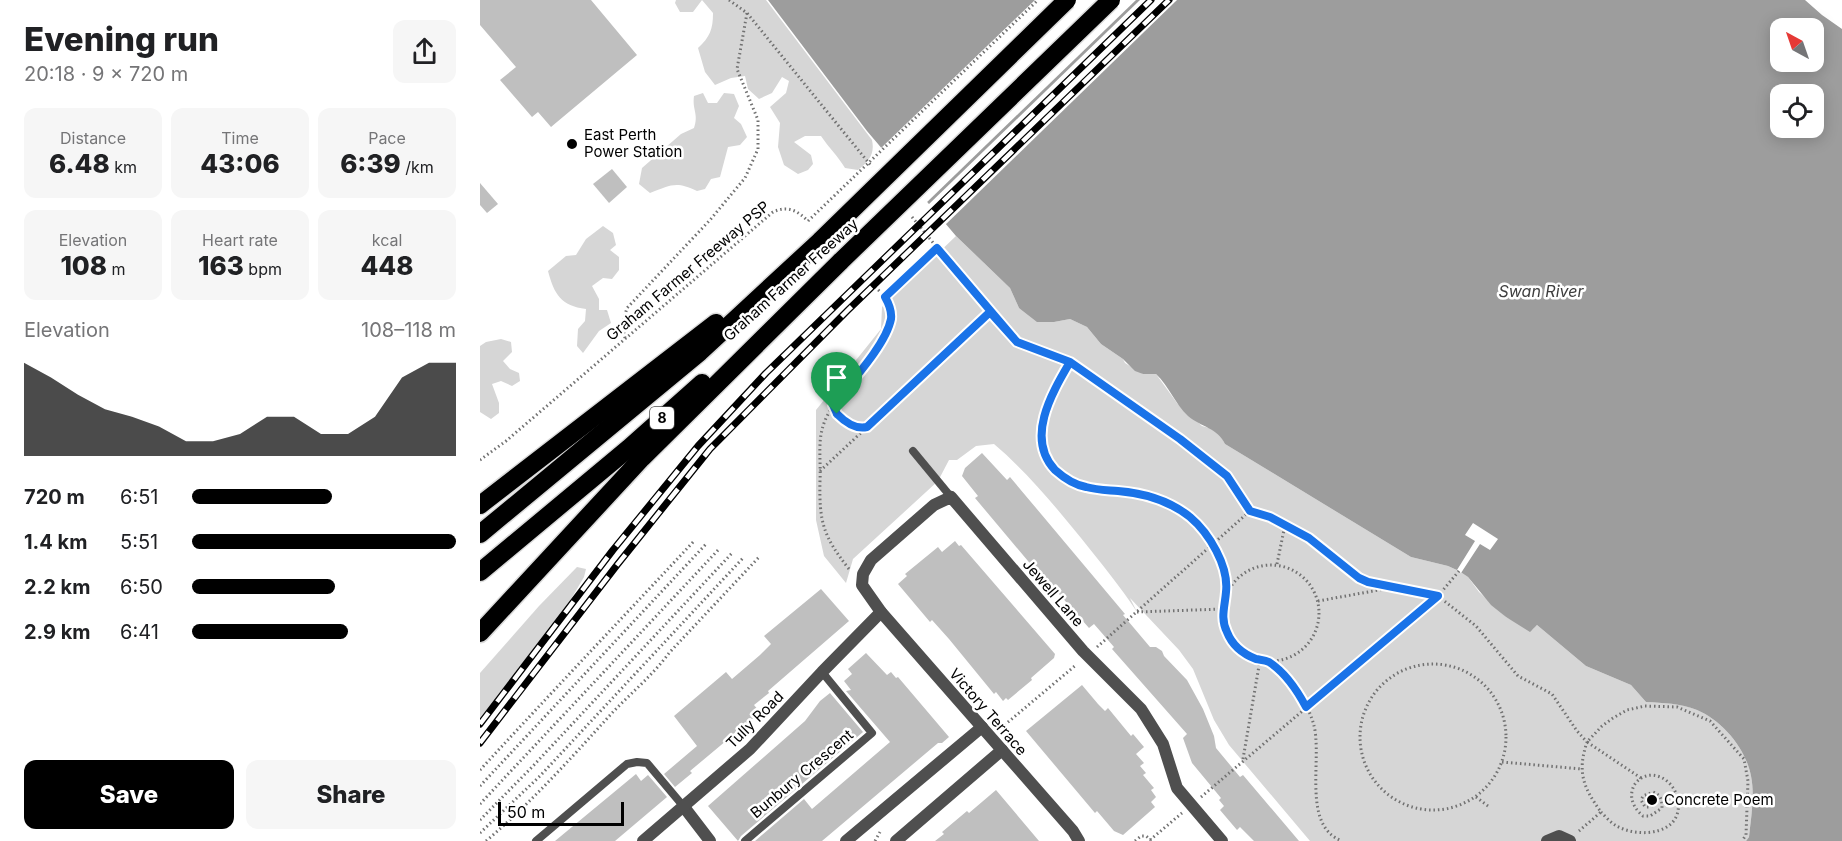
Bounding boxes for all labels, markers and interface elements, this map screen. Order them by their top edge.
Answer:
north arrow [1770,18,1824,72]
map controls [1770,18,1824,138]
text: Evening run [24,19,219,59]
button: share [393,20,456,83]
text: 20:18 · 9 × 720 m [24,62,188,86]
button: locate [1770,84,1824,138]
place label: East Perth Power Station [584,125,682,161]
text: Distance [60,128,126,148]
text: Time [221,128,259,148]
text: Pace [368,128,406,148]
marker: East Perth Power Station [565,137,579,151]
text: 6.48 [49,148,110,179]
text: 43:06 [200,148,280,179]
text: 6:39 [340,148,401,179]
text: km [110,157,137,177]
text: /km [401,157,434,177]
street label: Graham Farmer Freeway PSP [602,197,773,345]
street label: Graham Farmer Freeway [720,214,862,345]
text: Elevation [59,230,127,250]
text: Heart rate [202,230,278,250]
text: kcal [372,230,402,250]
text: 108 [60,250,107,281]
text: 163 [198,250,244,281]
text: 448 [360,250,414,281]
text: m [107,259,126,279]
text: bpm [244,259,282,279]
water label: Swan River [1499,281,1584,301]
text: Elevation [24,318,110,342]
text: 108–118 m [361,318,456,342]
pin [811,352,862,414]
icon: arrive [820,361,853,394]
road number: 8 [650,407,674,429]
text: 720 m [24,485,85,509]
text: 6:51 [120,485,158,509]
text: 1.4 km [24,530,87,554]
text: 5:51 [120,530,158,554]
street label: Jewell Lane [1019,555,1088,631]
text: 2.2 km [24,575,90,599]
text: 6:50 [120,575,163,599]
text: 2.9 km [24,620,91,644]
text: 6:41 [120,620,159,644]
street label: Victory Terrace [945,664,1031,759]
street label: Tully Road [722,687,787,752]
street label: Bunbury Crescent [746,725,857,822]
button: Save [24,760,234,829]
button: Share [246,760,456,829]
place label: Concrete Poem [1664,790,1774,809]
marker: Concrete Poem [1645,793,1659,807]
scale bar [498,799,624,826]
text: 50 m [507,802,545,822]

